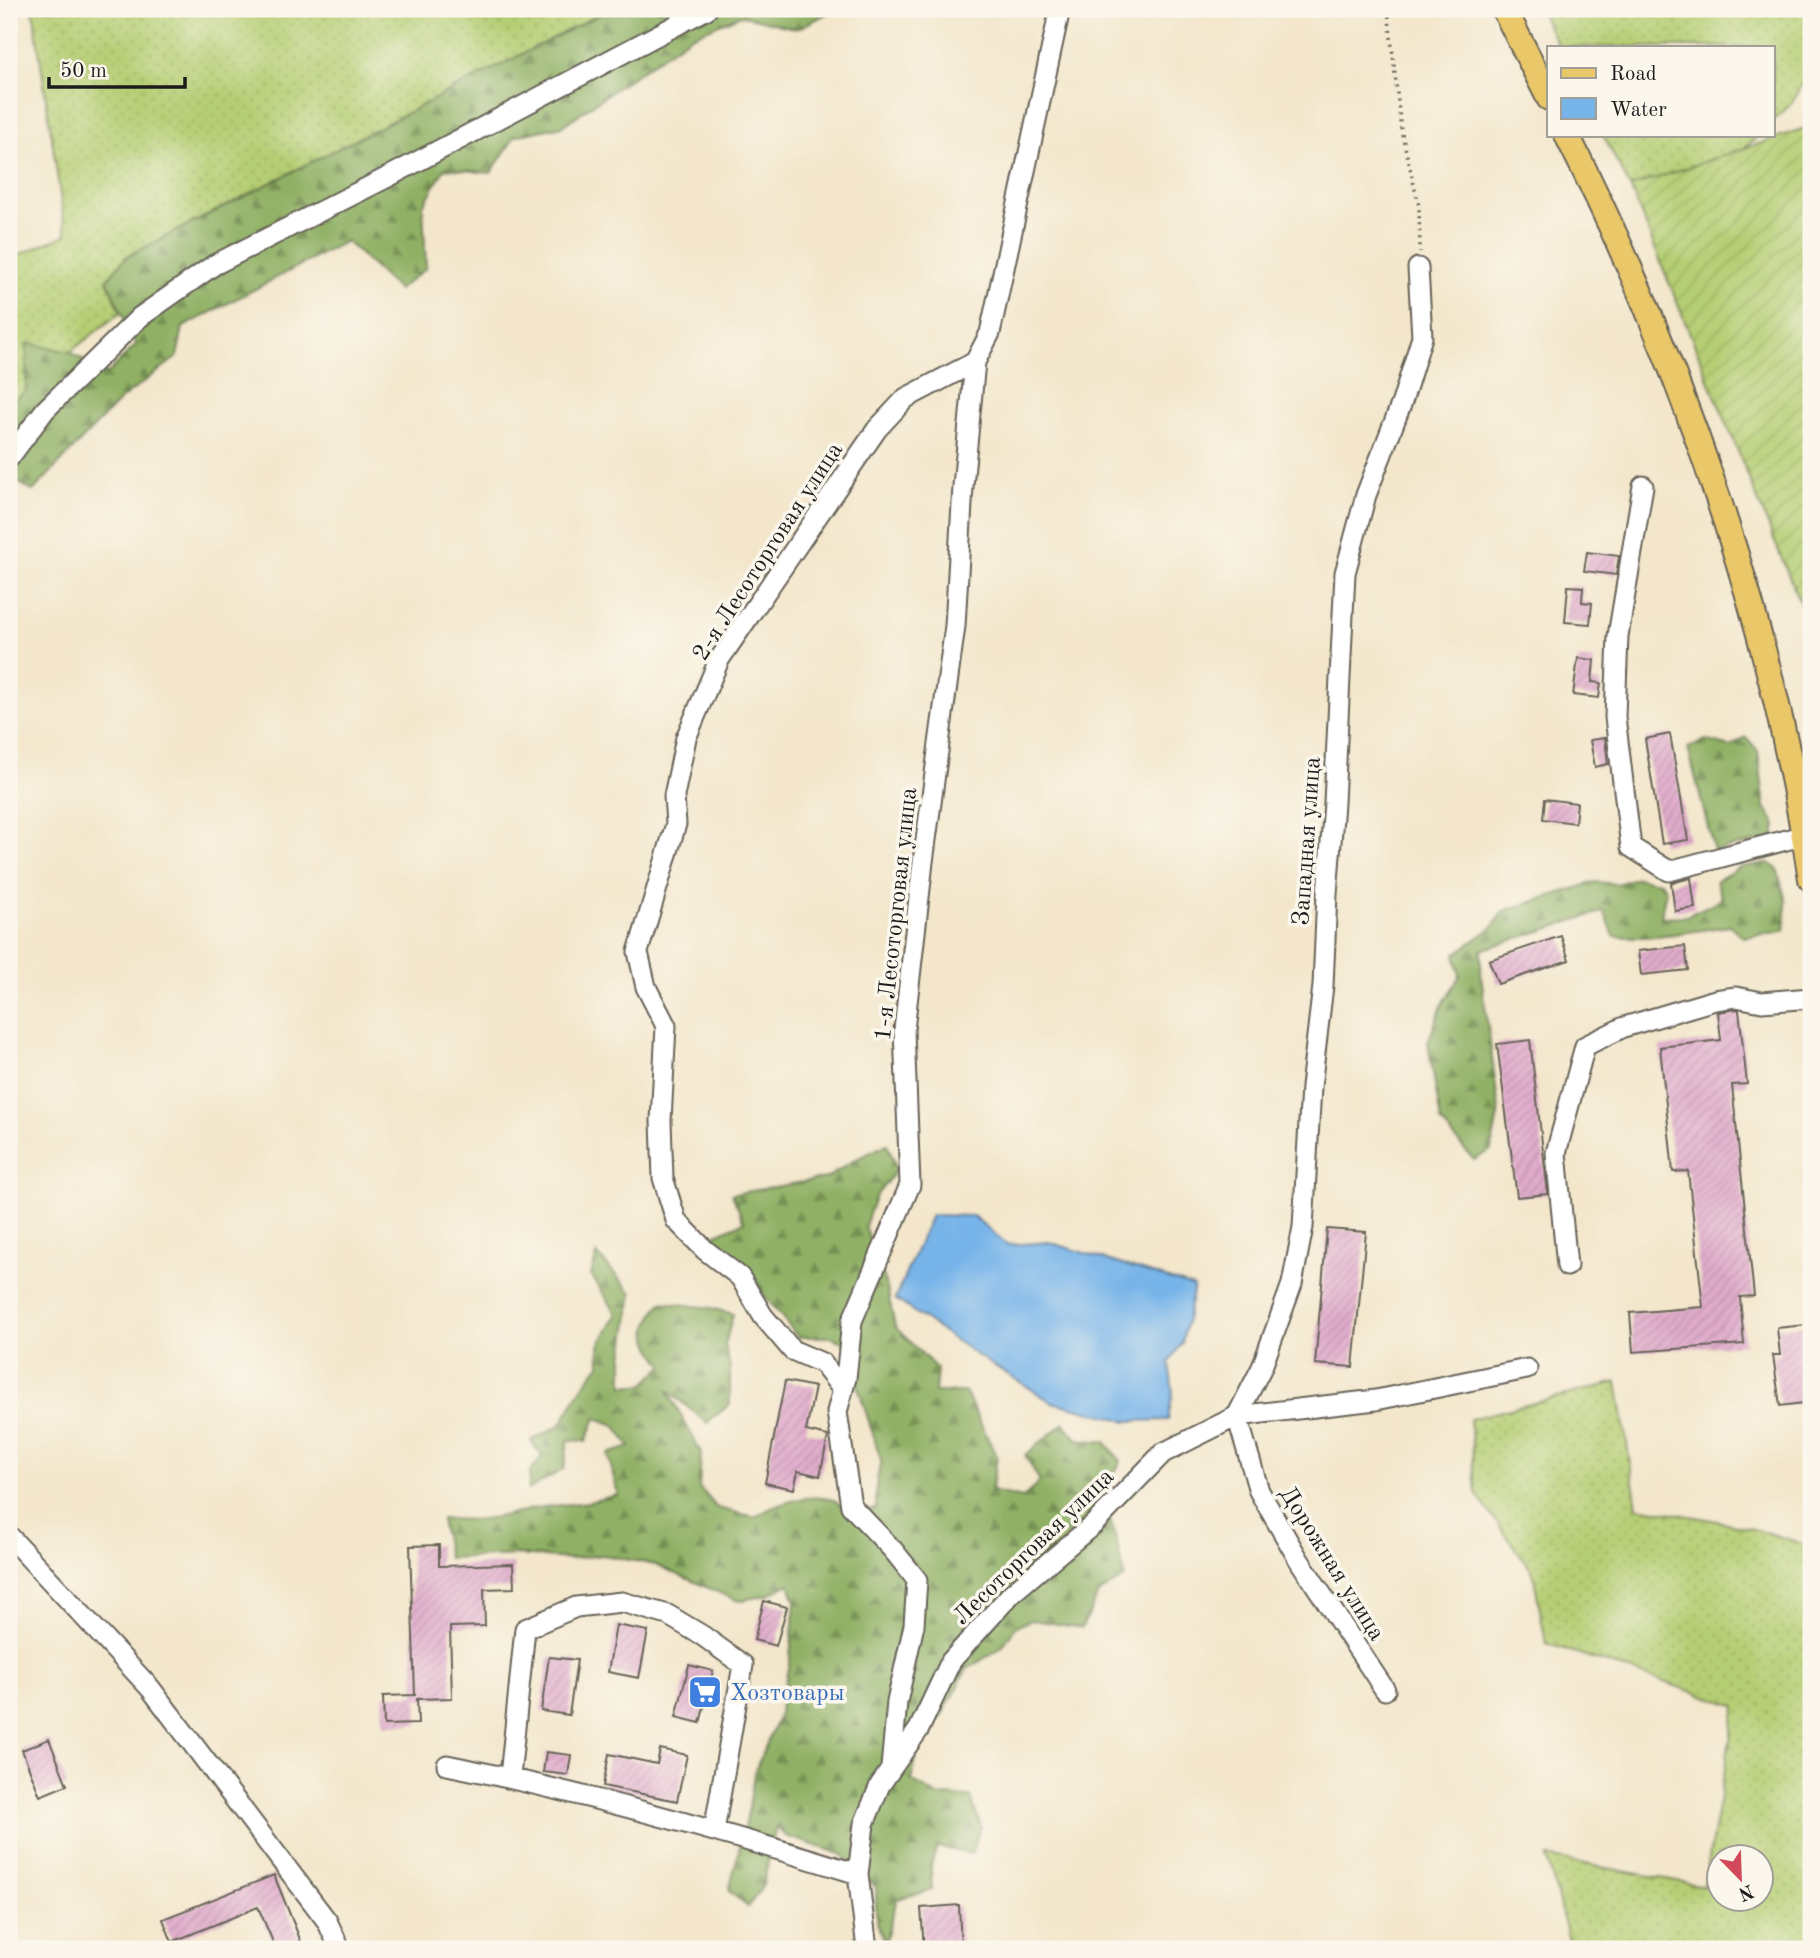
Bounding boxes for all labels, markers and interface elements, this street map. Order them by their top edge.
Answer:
scale bar [49,46,186,90]
legend [1547,46,1774,136]
text: 50 m [60,61,107,82]
text: Road [1610,64,1657,85]
text: Water [1610,100,1667,121]
street label: 2-я Лесоторговая улица [689,439,848,665]
street label: Западная улица [1290,756,1326,926]
street label: 1-я Лесоторговая улица [872,786,922,1042]
street label: Лесоторговая улица [949,1465,1119,1630]
street label: Дорожная улица [1274,1483,1388,1646]
supermarket icon: Хозтовары [686,1673,724,1711]
place label: Хозтовары [730,1682,845,1706]
north arrow [1704,1842,1774,1912]
text: N [1735,1880,1756,1903]

